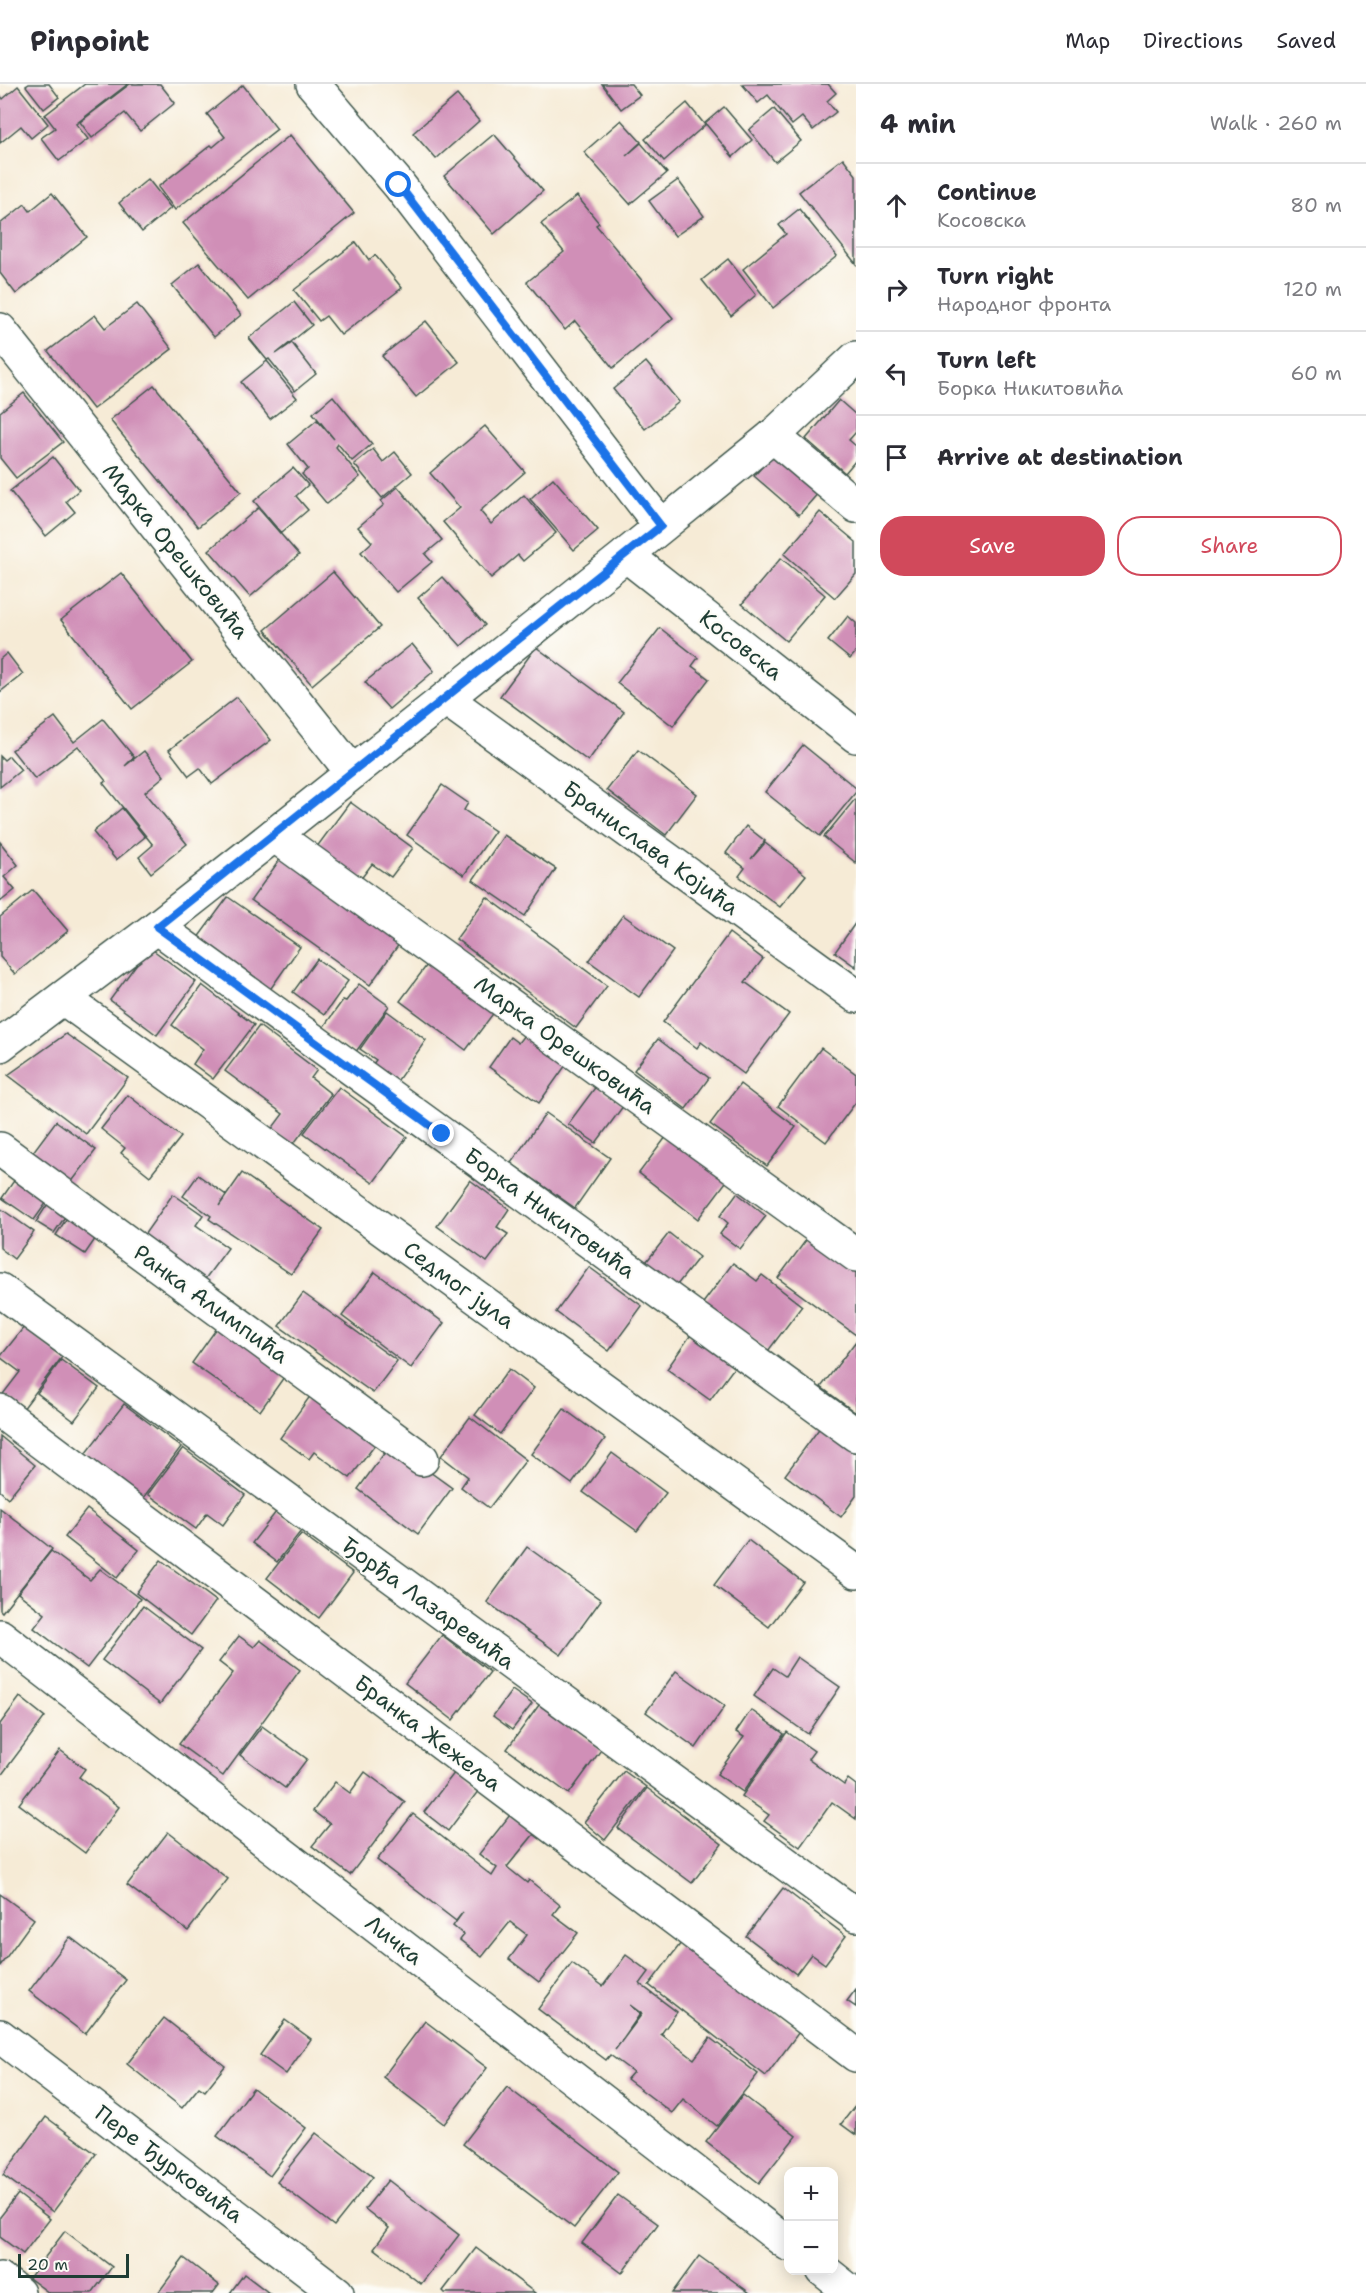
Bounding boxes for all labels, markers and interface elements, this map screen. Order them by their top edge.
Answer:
text: Pinpoint [30,22,149,60]
text: Map [1065,27,1110,55]
text: Directions [1143,27,1243,55]
text: Saved [1276,27,1336,55]
text: 4 min [880,106,956,141]
text: Walk · 260 m [1210,110,1342,136]
route start [385,171,411,197]
text: Continue [937,178,1037,207]
icon: ahead [880,189,913,222]
text: 80 m [1290,192,1342,218]
text: Косовска [937,207,1026,233]
text: Turn right [937,262,1054,291]
icon: right [880,273,913,306]
text: 120 m [1283,276,1342,302]
text: Народног фронта [937,291,1111,317]
text: Turn left [937,346,1036,375]
icon: left [880,357,913,390]
text: 60 m [1290,360,1342,386]
text: Борка Никитовића [937,375,1123,401]
icon: arrive [880,441,913,474]
text: Arrive at destination [937,443,1183,472]
street label: Марка Орешковића [96,457,256,645]
button: Save [880,516,1105,576]
button: Share [1117,516,1342,576]
street label: Косовска [693,603,789,687]
street label: Бранислава Којића [557,774,745,922]
street label: Марка Орешковића [468,969,662,1121]
route end [428,1120,454,1146]
street label: Борка Никитовића [459,1141,642,1285]
street label: Седмог јула [398,1235,521,1335]
street label: Ранка Алимпића [128,1238,294,1370]
street label: Ђорђа Лазаревића [335,1530,521,1676]
street label: Бранка Жежеља [349,1668,508,1798]
street label: Личка [359,1909,429,1972]
street label: Пере Ђурковића [89,2099,249,2230]
map controls [784,2167,838,2275]
button: + [784,2167,838,2221]
button: − [784,2221,838,2275]
scale bar [18,2251,129,2278]
text: 20 m [27,2254,68,2275]

